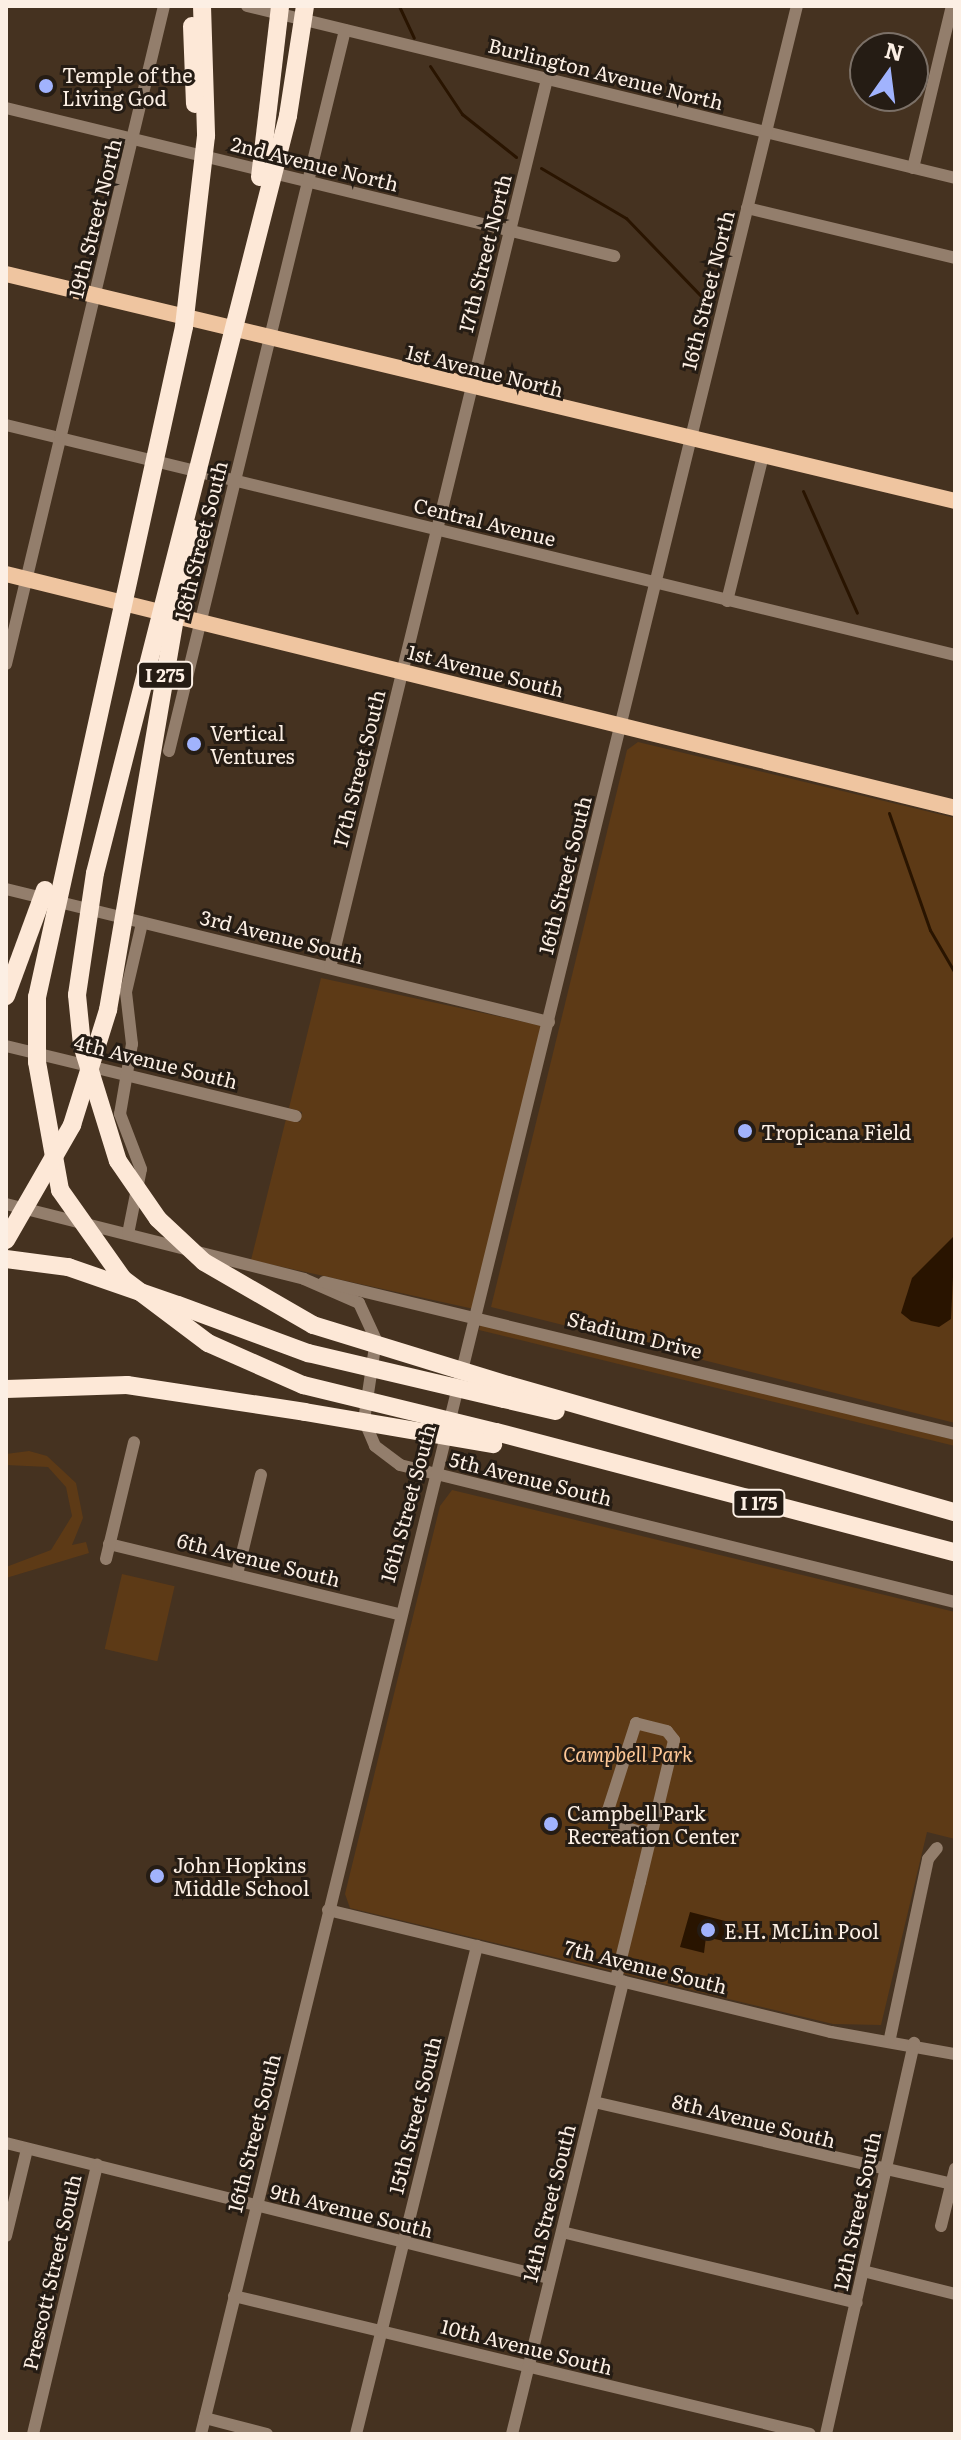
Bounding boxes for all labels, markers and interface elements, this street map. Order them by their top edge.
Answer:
street label: Burlington Avenue North [486,32,726,114]
north arrow [849,32,929,112]
text: N [881,32,907,68]
place label: Temple of the Living God [62,62,193,109]
marker: Temple of the Living God [37,77,55,95]
street label: 2nd Avenue North [229,131,401,195]
street label: 19th Street North [63,136,125,300]
street label: 17th Street North [453,171,515,335]
street label: 16th Street North [676,208,738,372]
street label: 1st Avenue North [404,339,566,401]
street label: 18th Street South [169,458,231,622]
street label: Central Avenue [411,492,559,550]
street label: 1st Avenue South [405,639,567,701]
road number: I 275 [137,661,193,689]
street label: 17th Street South [327,687,389,849]
place label: Vertical Ventures [210,720,295,767]
marker: Vertical Ventures [185,735,203,753]
street label: 16th Street South [533,793,595,957]
street label: 3rd Avenue South [198,904,366,968]
street label: 4th Avenue South [72,1029,240,1093]
place label: Tropicana Field [761,1119,911,1143]
marker: Tropicana Field [736,1122,754,1140]
street label: Stadium Drive [565,1306,705,1362]
street label: 16th Street South [374,1421,440,1585]
street label: 5th Avenue South [447,1446,615,1510]
road number: I 175 [731,1489,787,1517]
street label: 6th Avenue South [175,1527,343,1591]
park label: Campbell Park [563,1741,693,1765]
place label: Campbell Park Recreation Center [567,1800,739,1847]
marker: Campbell Park Recreation Center [542,1815,560,1833]
place label: John Hopkins Middle School [173,1852,309,1899]
marker: John Hopkins Middle School [148,1867,166,1885]
place label: E.H. McLin Pool [724,1918,879,1942]
marker: E.H. McLin Pool [699,1921,717,1939]
street label: 7th Avenue South [562,1934,730,1998]
street label: 15th Street South [383,2034,445,2196]
street label: 16th Street South [222,2051,284,2215]
street label: 8th Avenue South [670,2088,838,2152]
street label: 14th Street South [517,2122,579,2284]
street label: 12th Street South [827,2129,885,2293]
street label: Prescott Street South [17,2172,85,2372]
street label: 9th Avenue South [268,2178,436,2242]
street label: 10th Avenue South [439,2313,615,2379]

